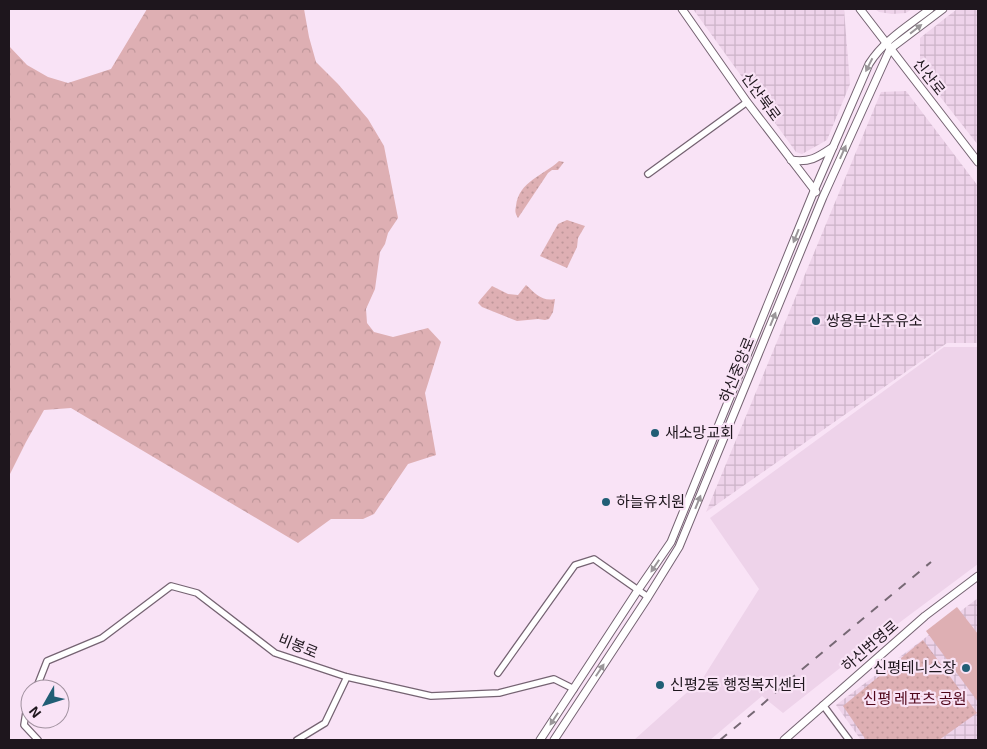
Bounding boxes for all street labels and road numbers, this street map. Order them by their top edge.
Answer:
street label: 신산로 [910,55,950,98]
street label: 신산북로 [738,69,785,124]
street label: 하신중앙로 [715,334,757,405]
street label: 하신번영로 [837,616,901,675]
street label: 비봉로 [276,629,321,661]

